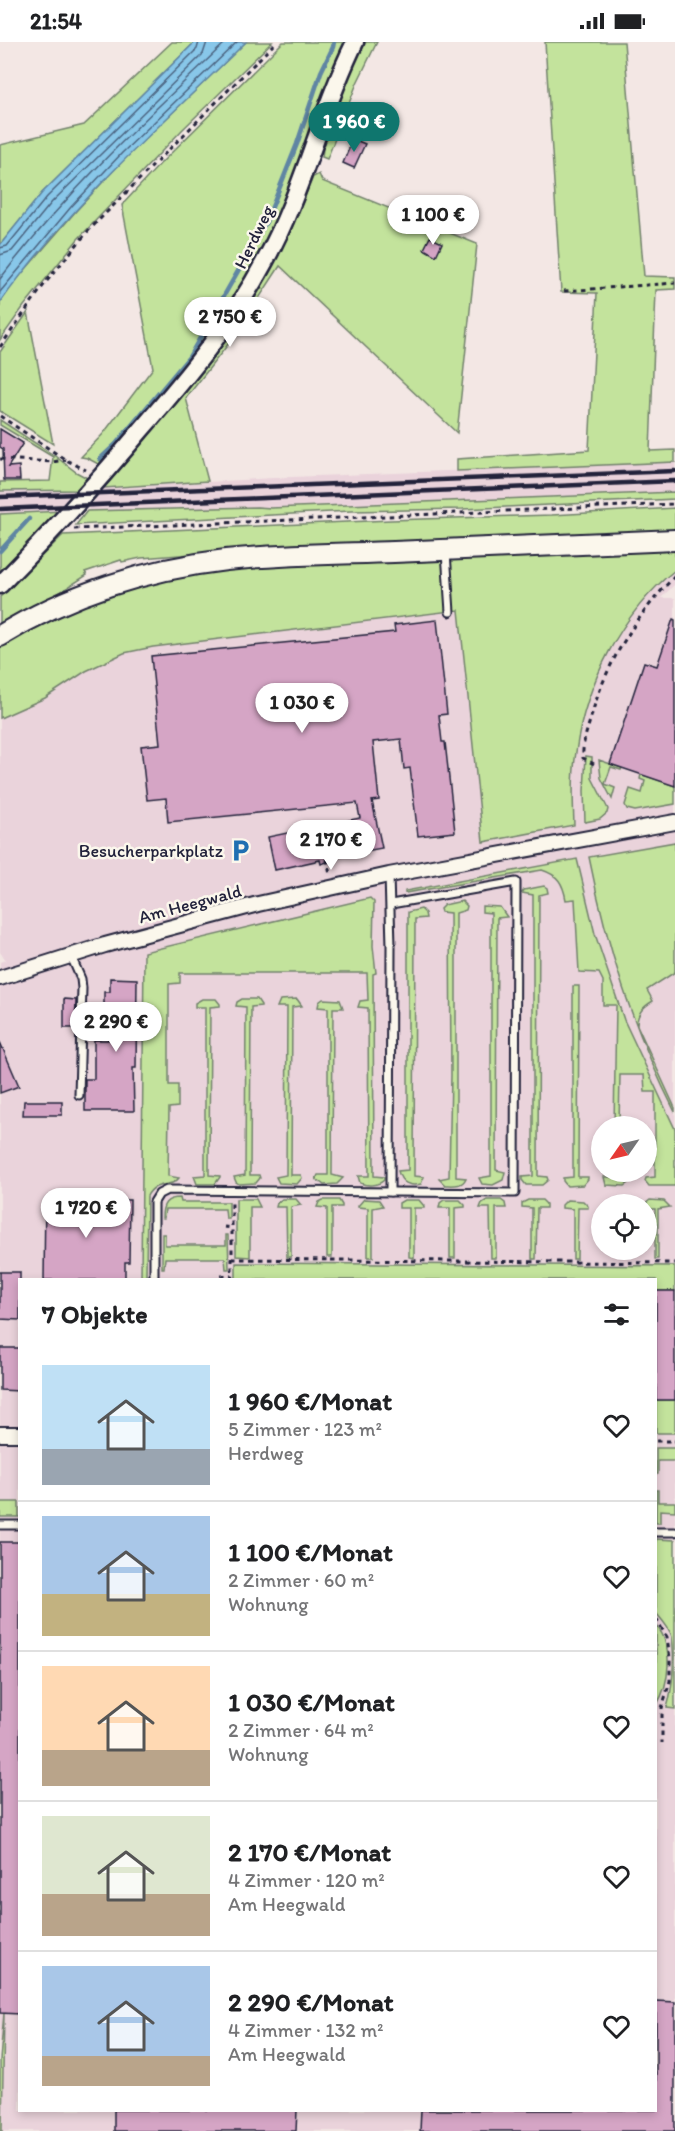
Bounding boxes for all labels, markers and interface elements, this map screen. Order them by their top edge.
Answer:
text: 21:54 [30,8,82,35]
pin: 1 960 € [299,102,409,153]
text: 1 960 € [322,109,386,133]
pin: 1 100 € [378,195,488,246]
street label: Herdweg [229,201,279,272]
text: 1 100 € [401,202,465,226]
pin: 2 750 € [175,297,285,348]
text: 2 750 € [198,304,262,328]
pin: 1 030 € [247,683,357,734]
text: 1 030 € [269,690,335,714]
pin: 2 170 € [276,820,386,871]
text: 2 170 € [300,827,362,851]
parking icon: Besucherparkplatz [228,838,254,864]
place label: Besucherparkplatz [79,840,223,862]
street label: Am Heegwald [136,880,244,928]
pin: 2 290 € [61,1002,171,1053]
text: 2 290 € [84,1009,148,1033]
north arrow [591,1116,657,1182]
map controls [591,1116,657,1260]
pin: 1 720 € [31,1188,141,1239]
button: locate [591,1194,657,1260]
text: 1 720 € [55,1195,117,1219]
text: 7 Objekte [42,1298,148,1330]
icon: filters [600,1298,633,1331]
text: 1 960 €/Monat [228,1385,392,1417]
icon: home [90,1389,162,1461]
icon: heart [600,1409,633,1442]
text: 5 Zimmer · 123 m² [228,1417,382,1441]
text: Herdweg [228,1441,303,1465]
text: 1 100 €/Monat [228,1536,393,1568]
icon: home [90,1540,162,1612]
icon: heart [600,1560,633,1593]
text: 2 Zimmer · 60 m² [228,1568,374,1592]
text: Wohnung [228,1592,309,1616]
text: 1 030 €/Monat [228,1686,395,1718]
icon: home [90,1690,162,1762]
icon: heart [600,1710,633,1743]
text: 2 Zimmer · 64 m² [228,1718,374,1742]
text: Wohnung [228,1742,309,1766]
text: 2 170 €/Monat [228,1836,391,1868]
icon: home [90,1840,162,1912]
icon: heart [600,1860,633,1893]
text: 4 Zimmer · 120 m² [228,1868,385,1892]
text: Am Heegwald [228,1892,346,1916]
text: 2 290 €/Monat [228,1986,393,2018]
icon: home [90,1990,162,2062]
icon: heart [600,2010,633,2043]
text: 4 Zimmer · 132 m² [228,2018,383,2042]
text: Am Heegwald [228,2042,346,2066]

